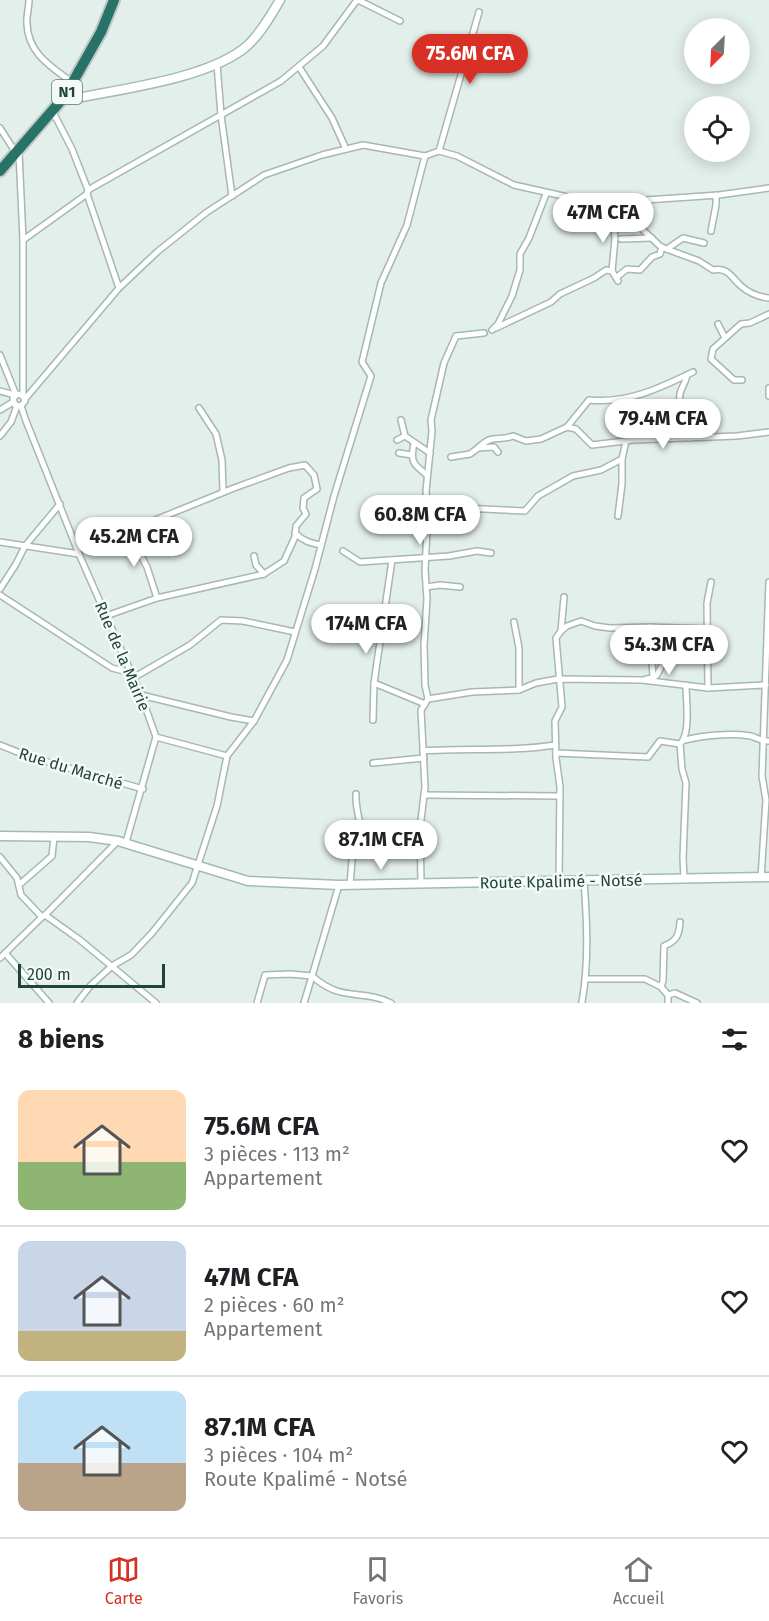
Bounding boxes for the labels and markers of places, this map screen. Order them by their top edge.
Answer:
pin: 75.6M CFA [401,34,539,85]
pin: 47M CFA [548,193,658,244]
pin: 79.4M CFA [594,399,732,450]
pin: 60.8M CFA [351,495,489,546]
pin: 45.2M CFA [65,517,203,568]
pin: 174M CFA [304,604,428,655]
pin: 54.3M CFA [600,625,738,676]
pin: 87.1M CFA [312,820,450,871]

